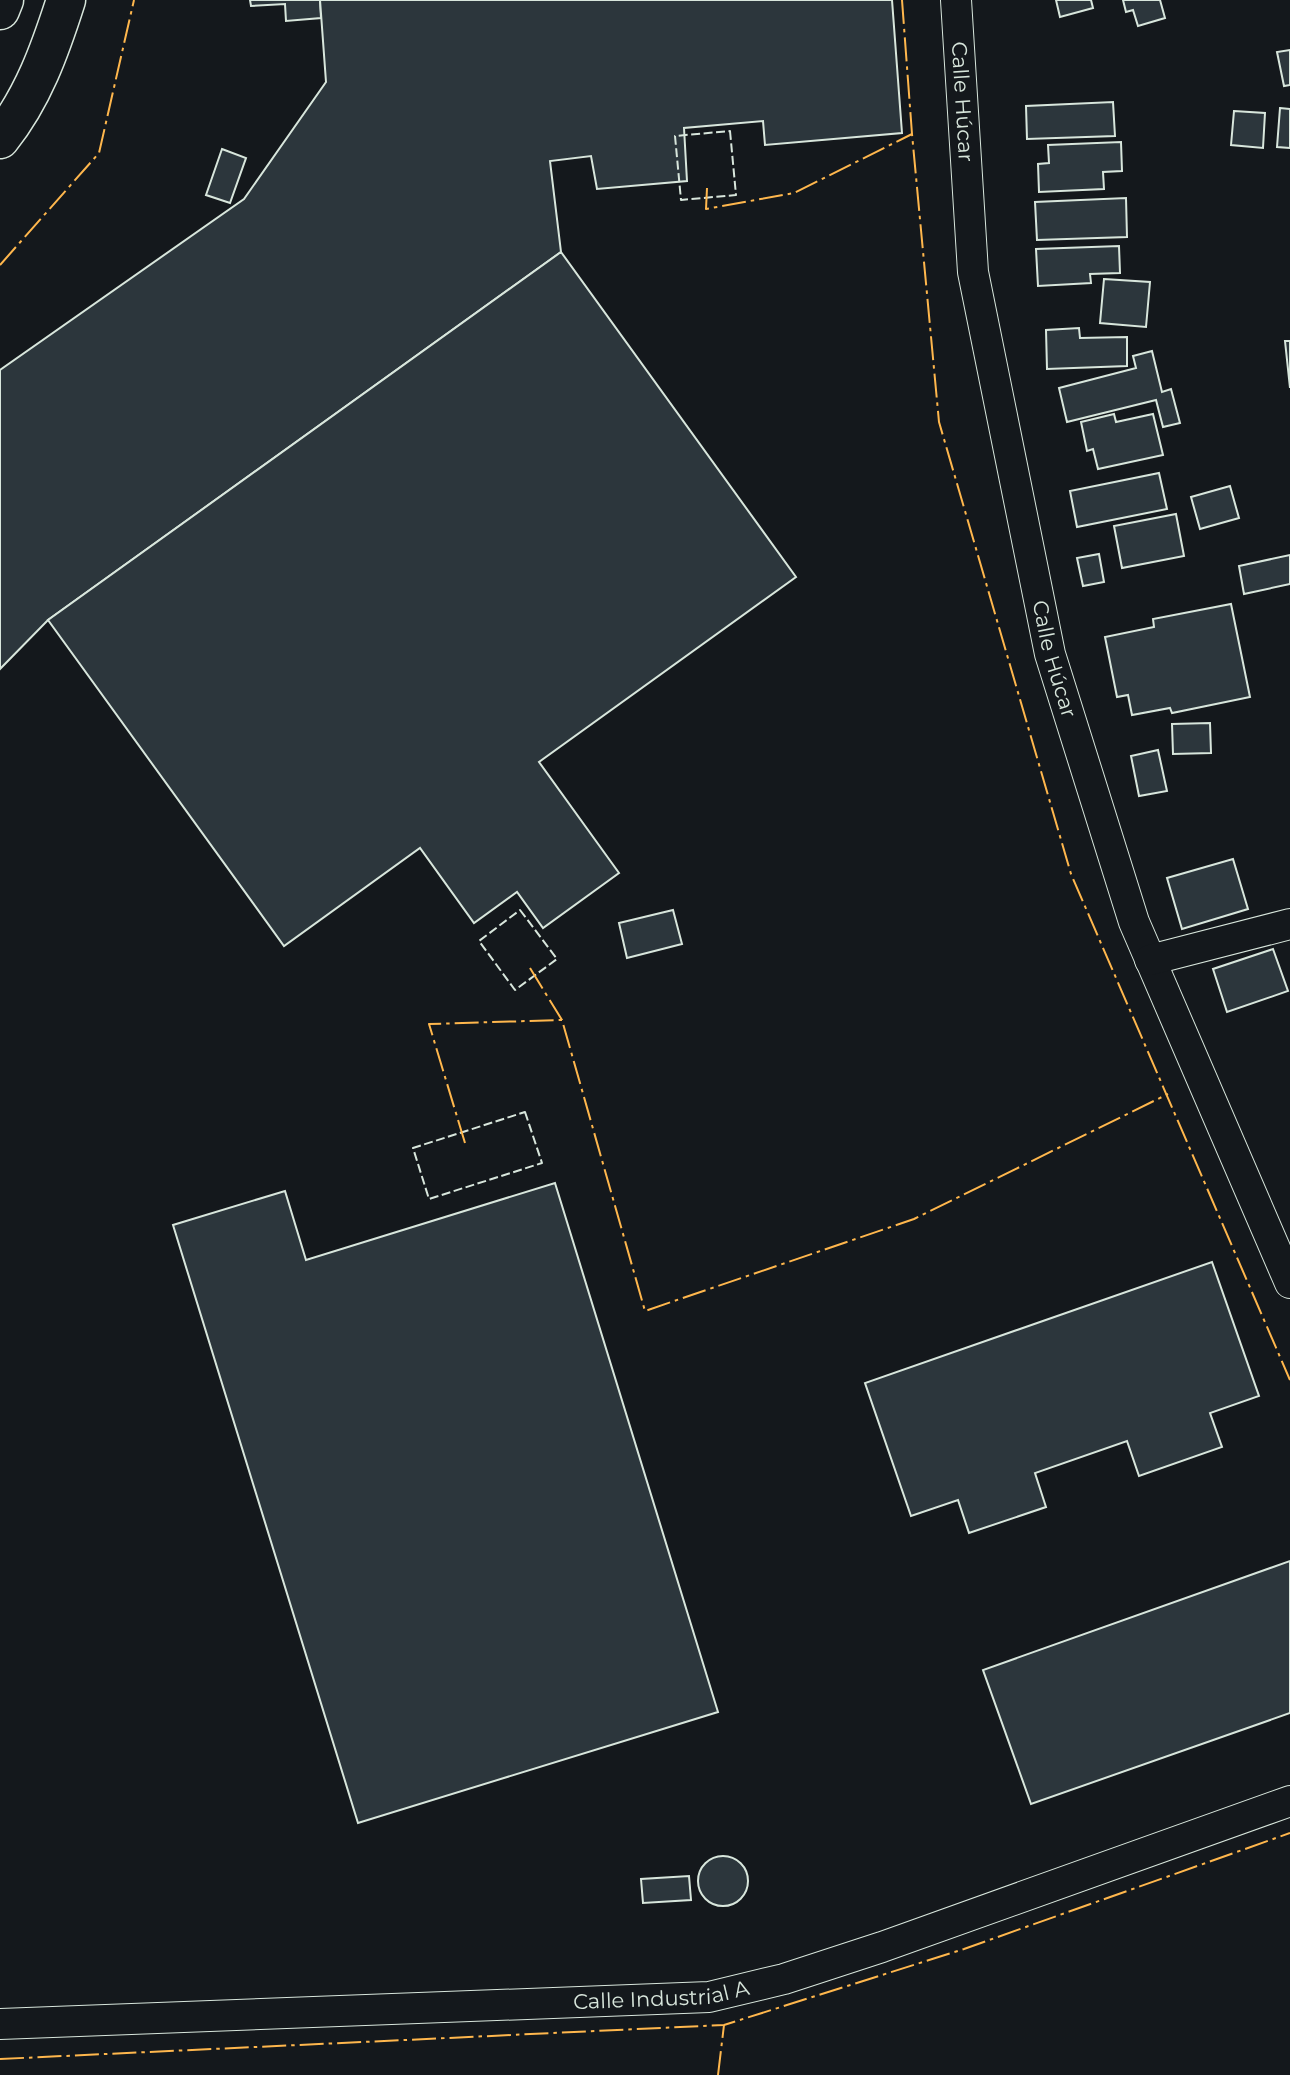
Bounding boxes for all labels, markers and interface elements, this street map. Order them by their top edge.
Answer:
street label: Calle Húcar [947,41,979,163]
street label: Calle Húcar [1027,598,1082,721]
street label: Calle Industrial A [573,1975,753,2014]

